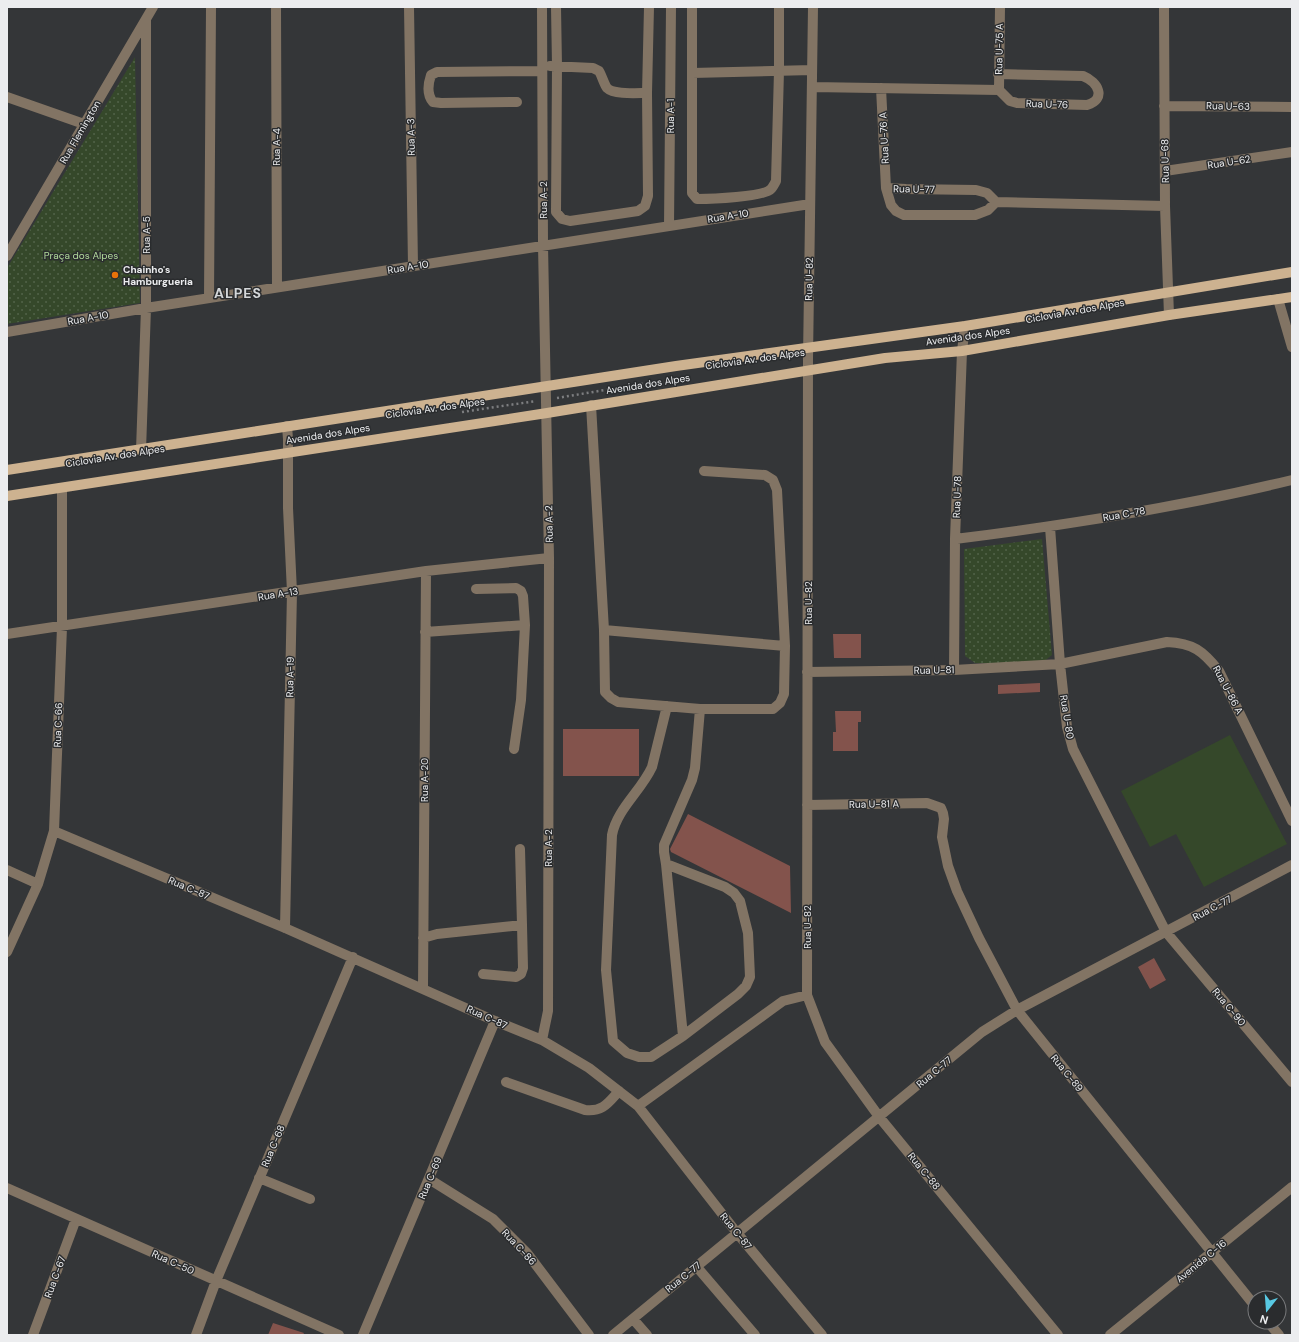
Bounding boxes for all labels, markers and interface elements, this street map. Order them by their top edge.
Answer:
street label: Rua U-75 A [992,23,1006,75]
street label: Rua U-76 [1026,97,1068,111]
street label: Rua Flemington [57,98,104,166]
street label: Rua A-1 [664,99,677,133]
street label: Rua U-63 [1206,99,1250,113]
street label: Rua U-76 A [876,111,892,164]
street label: Rua A-3 [404,118,418,156]
street label: Rua A-4 [270,128,283,166]
street label: Rua U-68 [1158,139,1172,183]
street label: Rua U-62 [1206,152,1252,172]
street label: Rua A-2 [537,181,550,219]
street label: Rua U-77 [893,182,935,196]
street label: Rua A-10 [706,206,750,226]
street label: Rua A-5 [140,216,153,254]
park label: Praça dos Alpes [44,249,118,262]
street label: Rua A-10 [386,257,430,277]
street label: Rua U-82 [802,257,816,301]
place label: Chainho's Hamburgueria [123,263,193,288]
marker: Chainho's Hamburgueria [110,270,120,280]
district label: ALPES [214,284,262,302]
street label: Ciclovia Av. dos Alpes [1024,296,1126,326]
street label: Rua A-10 [66,308,110,328]
street label: Avenida dos Alpes [925,324,1011,348]
street label: Ciclovia Av. dos Alpes [704,346,806,372]
street label: Avenida dos Alpes [605,371,691,397]
street label: Ciclovia Av. dos Alpes [384,395,486,421]
street label: Avenida dos Alpes [285,421,371,447]
street label: Ciclovia Av. dos Alpes [64,442,166,470]
street label: Rua U-78 [950,476,964,518]
street label: Rua C-78 [1102,504,1146,524]
street label: Rua A-2 [542,505,556,543]
street label: Rua U-82 [802,581,815,625]
street label: Rua A-13 [257,584,299,604]
street label: Rua A-19 [283,656,297,698]
street label: Rua U-81 [914,663,954,677]
street label: Rua U-86 A [1210,663,1246,717]
street label: Rua U-80 [1057,694,1077,740]
street label: Rua C-66 [51,702,65,748]
street label: Rua A-20 [418,758,431,802]
street label: Rua U-81 A [849,797,899,811]
street label: Rua A-2 [542,829,555,867]
street label: Rua C-87 [166,874,212,902]
street label: Rua C-77 [1190,892,1234,924]
street label: Rua U-82 [801,905,814,949]
street label: Rua C-90 [1209,985,1249,1029]
street label: Rua C-87 [464,1002,510,1032]
street label: Rua C-89 [1048,1052,1086,1094]
street label: Rua C-77 [914,1053,954,1091]
street label: Rua C-68 [258,1123,288,1169]
street label: Rua C-88 [905,1150,943,1192]
street label: Rua C-69 [415,1155,445,1201]
street label: Rua C-87 [717,1210,755,1252]
street label: Rua C-86 [499,1226,539,1268]
street label: Avenida C-16 [1173,1237,1229,1285]
street label: Rua C-50 [150,1247,196,1277]
street label: Rua C-67 [41,1254,69,1300]
street label: Rua C-77 [662,1259,704,1295]
north arrow [1247,1290,1287,1330]
text: N [1258,1312,1270,1327]

